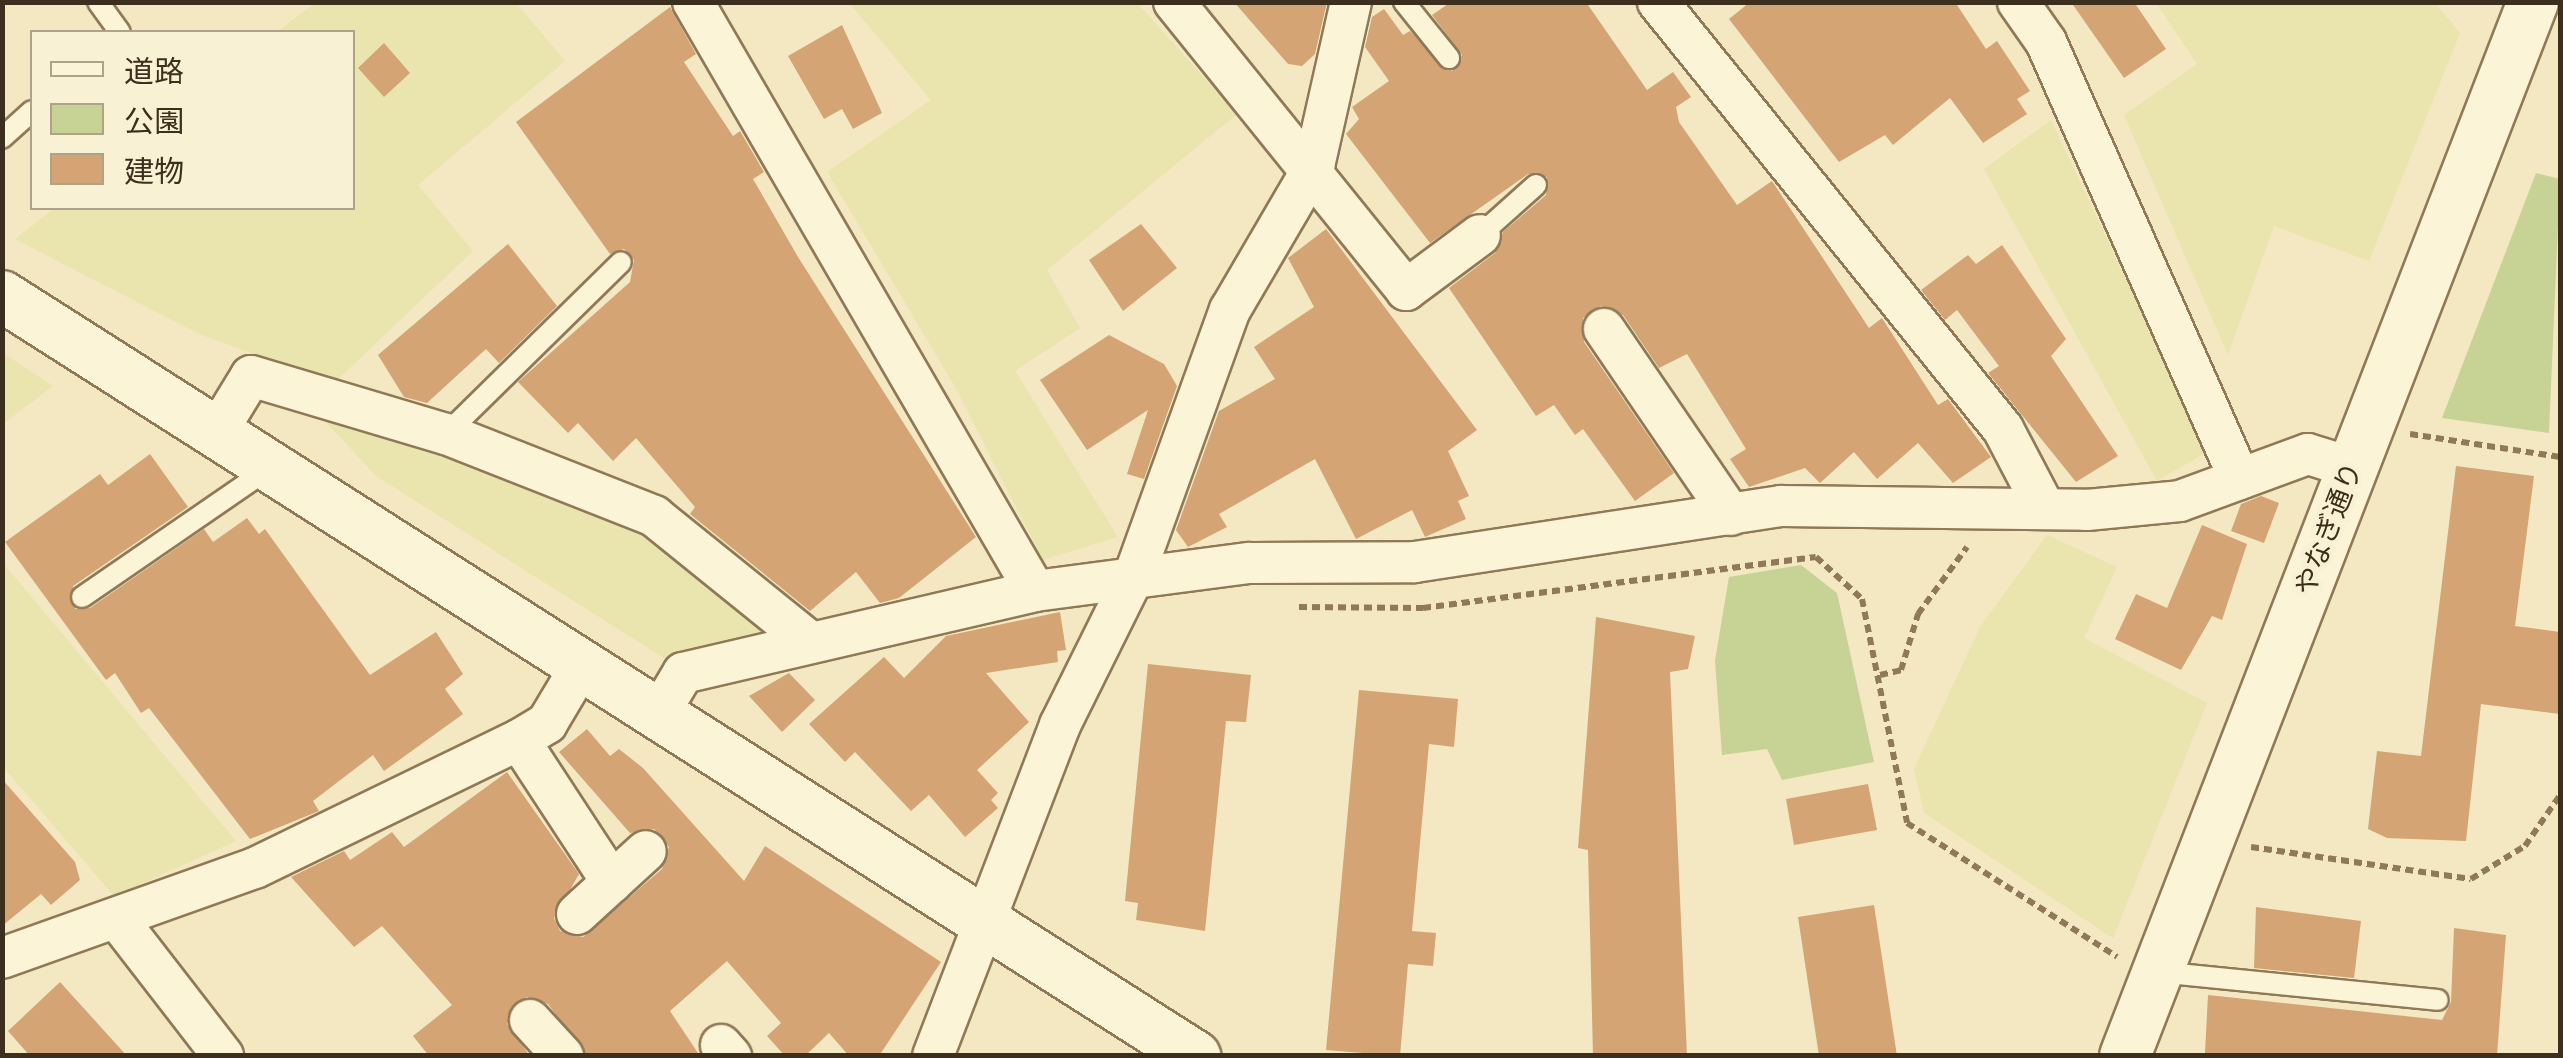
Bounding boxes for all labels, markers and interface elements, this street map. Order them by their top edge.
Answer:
legend [30,30,355,210]
text: 道路 [124,53,184,90]
text: 公園 [124,103,184,140]
text: 建物 [124,153,184,190]
street label: やなぎ通り [2288,458,2370,600]

